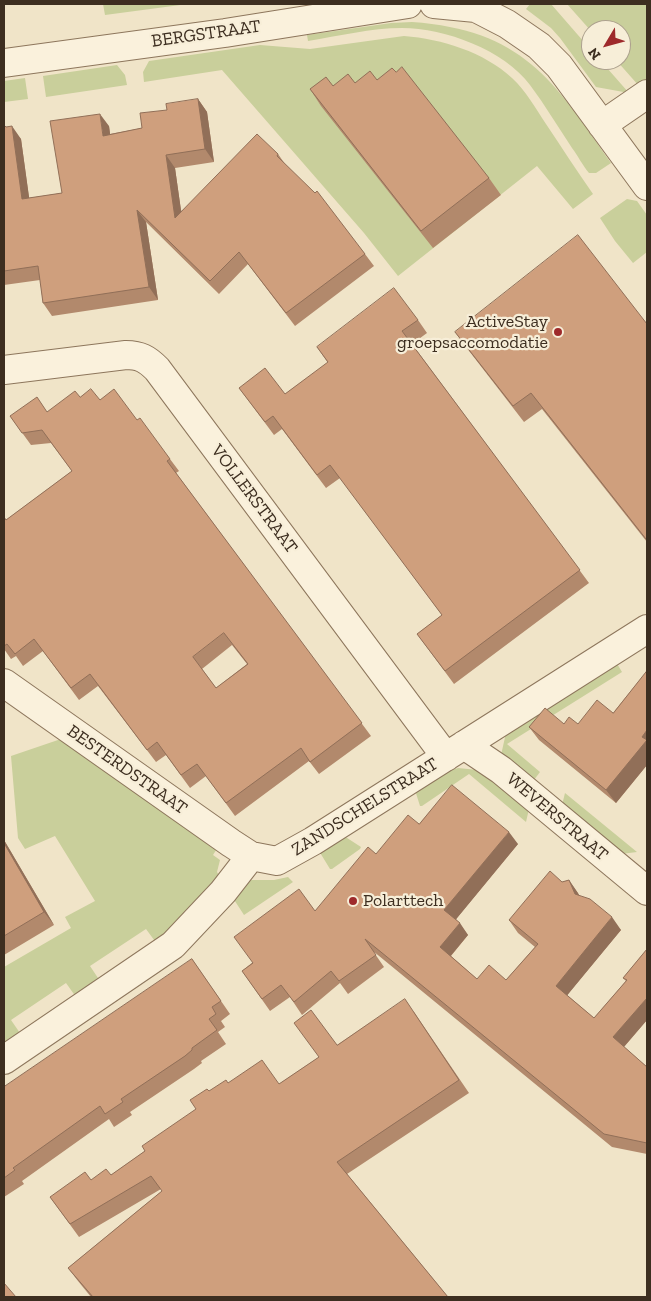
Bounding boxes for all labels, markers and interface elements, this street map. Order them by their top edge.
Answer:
street label: BERGSTRAAT [150,16,262,52]
north arrow [581,20,631,70]
text: N [584,44,604,63]
place label: ActiveStay groepsaccomodatie [397,311,548,354]
marker: ActiveStay groepsaccomodatie [552,326,564,338]
street label: VOLLERSTRAAT [206,440,302,558]
street label: BESTERDSTRAAT [63,720,191,820]
street label: ZANDSCHELSTRAAT [288,753,442,861]
street label: WEVERSTRAAT [502,768,612,866]
place label: Polarttech [363,890,443,912]
marker: Polarttech [347,895,359,907]

